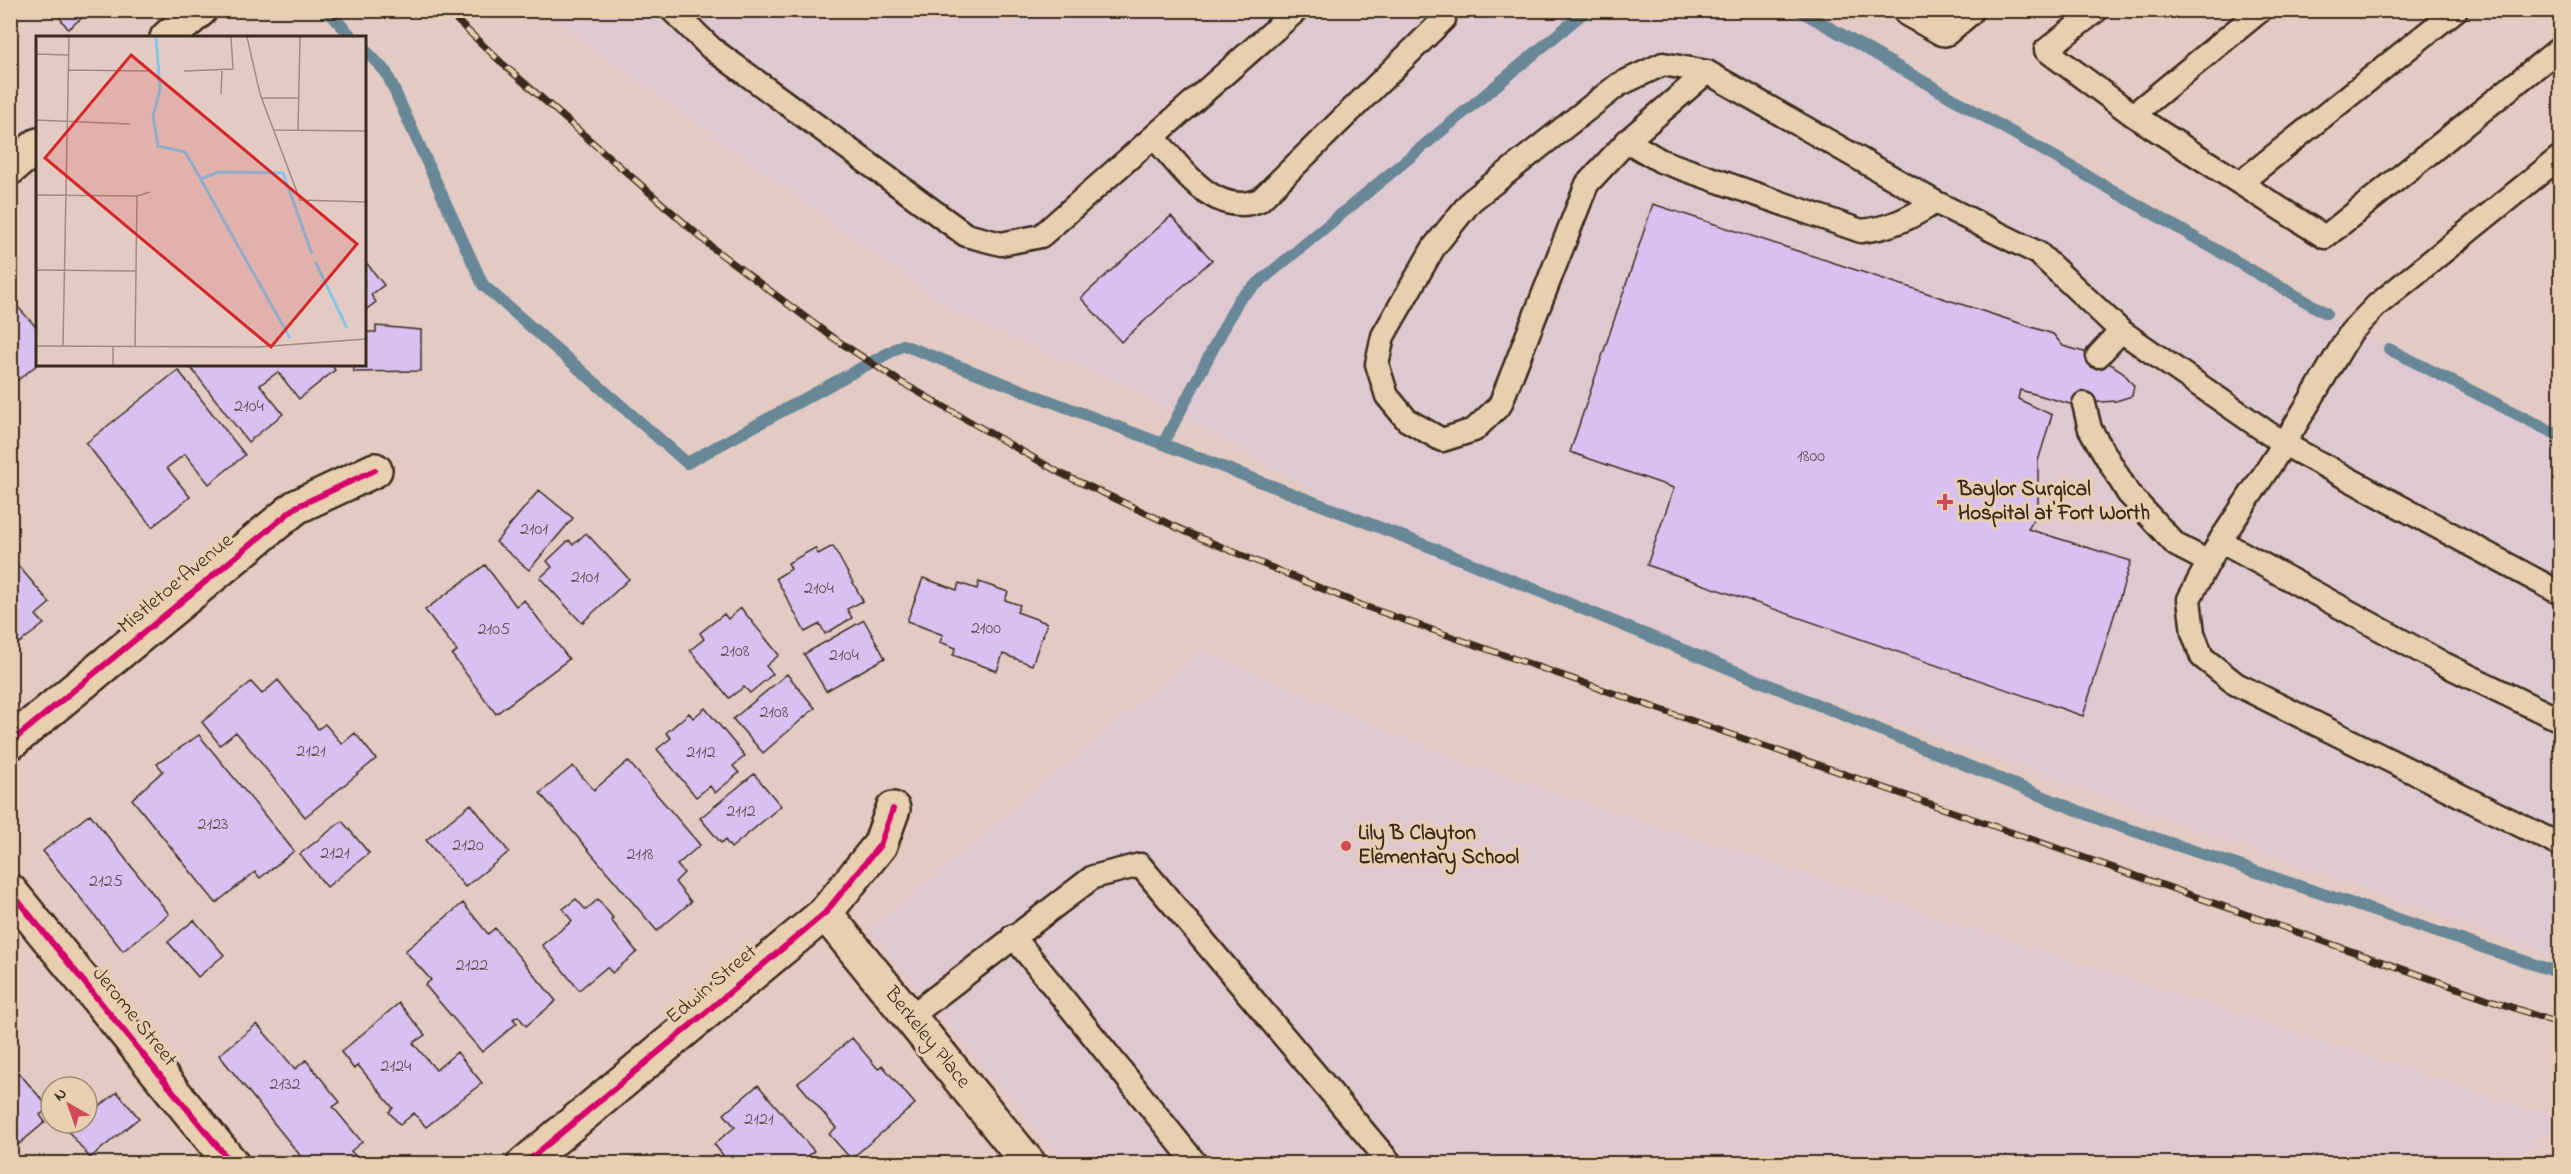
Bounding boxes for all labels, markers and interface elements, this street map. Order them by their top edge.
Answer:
inset map [36,36,366,366]
house number: 2104 [234,394,265,420]
house number: 1800 [1797,444,1825,470]
place label: Baylor Surgical Hospital at Fort Worth [1957,475,2150,529]
marker: Baylor Surgical Hospital at Fort Worth [1936,493,1954,511]
house number: 2101 [520,517,548,543]
street label: Mistletoe Avenue [112,526,241,641]
house number: 2101 [571,565,599,591]
house number: 2104 [804,576,835,602]
house number: 2100 [971,616,1001,642]
house number: 2105 [478,617,510,643]
house number: 2108 [720,639,750,665]
house number: 2104 [829,643,860,669]
house number: 2108 [759,700,789,726]
house number: 2121 [296,739,326,765]
house number: 2112 [686,740,716,766]
house number: 2112 [726,799,756,825]
house number: 2123 [197,812,229,838]
place label: Lily B Clayton Elementary School [1358,819,1520,875]
house number: 2120 [452,833,484,859]
marker: Lily B Clayton Elementary School [1339,839,1353,853]
house number: 2121 [320,841,350,867]
house number: 2118 [626,842,654,868]
house number: 2125 [89,869,123,895]
street label: Edwin Street [660,938,764,1032]
house number: 2122 [456,953,488,979]
street label: Jerome Street [84,961,184,1073]
street label: Berkeley Place [874,980,978,1097]
house number: 2124 [380,1054,412,1080]
house number: 2132 [269,1072,301,1098]
north arrow [39,1075,99,1135]
text: N [49,1082,73,1108]
house number: 2121 [744,1107,774,1133]

